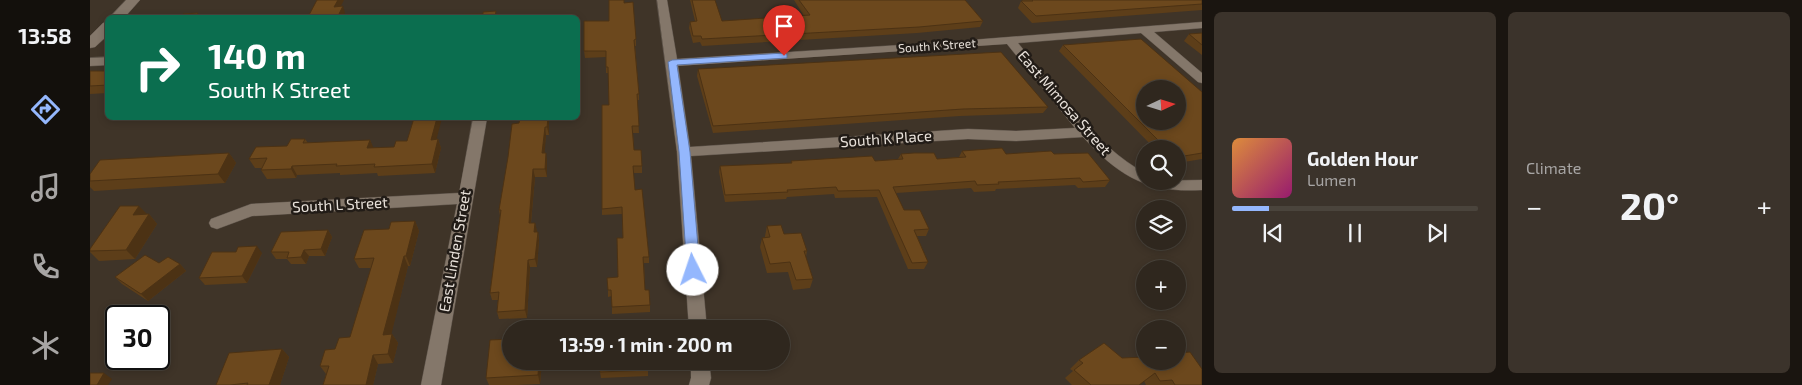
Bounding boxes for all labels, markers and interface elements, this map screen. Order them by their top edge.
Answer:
pin [763,5,805,56]
icon: arrive [770,12,798,40]
text: 13:58 [18,22,72,48]
text: 140 m [208,34,306,76]
icon: right [125,35,190,100]
street label: South K Street [898,35,977,55]
street label: East Mimosa Street [1014,46,1115,159]
text: South K Street [208,76,350,102]
north arrow [1136,80,1186,130]
map controls [1136,80,1186,370]
icon: directions [28,92,63,127]
street label: South K Place [839,126,933,150]
button: search [1136,140,1186,190]
text: Golden Hour [1307,147,1418,170]
text: Climate [1526,158,1581,177]
icon: music [28,170,63,205]
text: Lumen [1307,170,1356,189]
text: 20° [1620,182,1679,228]
street label: East Linden Street [434,188,474,313]
text: − [1526,189,1542,223]
text: + [1757,189,1772,223]
street label: South L Street [292,192,388,215]
button: layers [1136,200,1186,250]
icon: previous [1259,219,1287,247]
icon: pause [1341,219,1369,247]
icon: next [1423,219,1451,247]
position arrow [666,243,718,295]
icon: phone [28,249,63,284]
button: + [1136,260,1186,310]
speed limit sign: 30 [105,305,170,370]
button: − [1136,320,1186,370]
icon: climate [28,328,63,363]
text: 13:59 · 1 min · 200 m [559,333,733,356]

